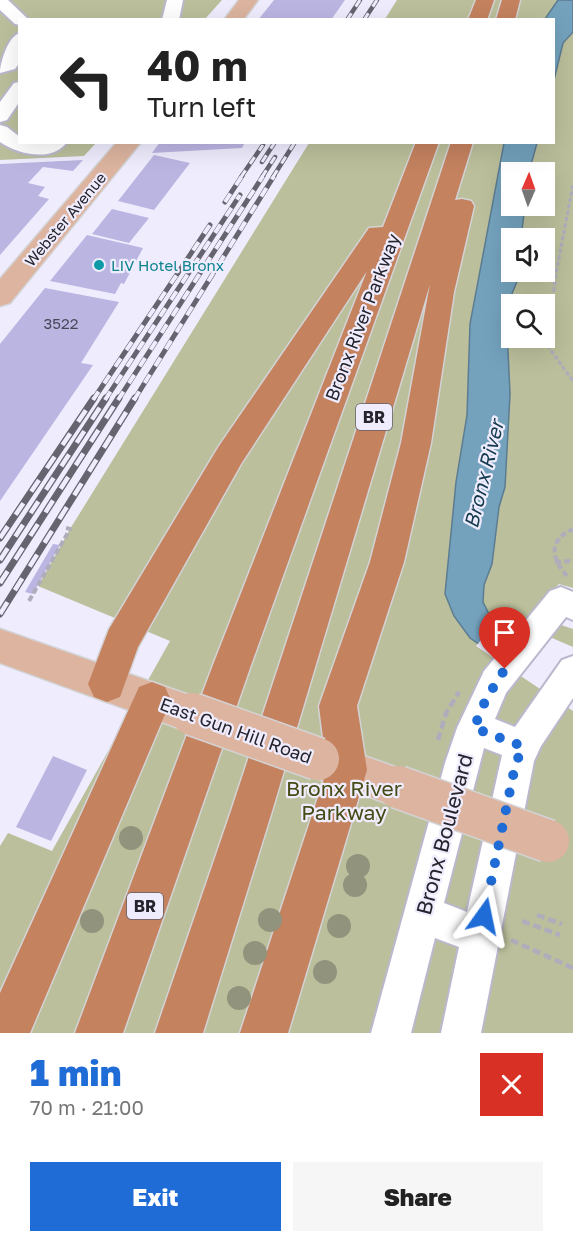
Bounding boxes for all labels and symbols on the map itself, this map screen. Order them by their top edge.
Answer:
north arrow [501,162,555,216]
street label: Webster Avenue [21,168,110,270]
street label: Bronx River Parkway [320,230,404,404]
place label: LIV Hotel Bronx [111,256,224,274]
marker: LIV Hotel Bronx [92,258,106,272]
house number: 3522 [44,314,78,332]
road number: BR [356,404,392,430]
water label: Bronx River [458,414,509,530]
pin [479,607,530,669]
street label: East Gun Hill Road [157,692,315,768]
street label: Bronx Boulevard [410,751,478,917]
park label: Bronx River Parkway [286,775,402,825]
position arrow [452,884,516,948]
road number: BR [127,893,163,919]

